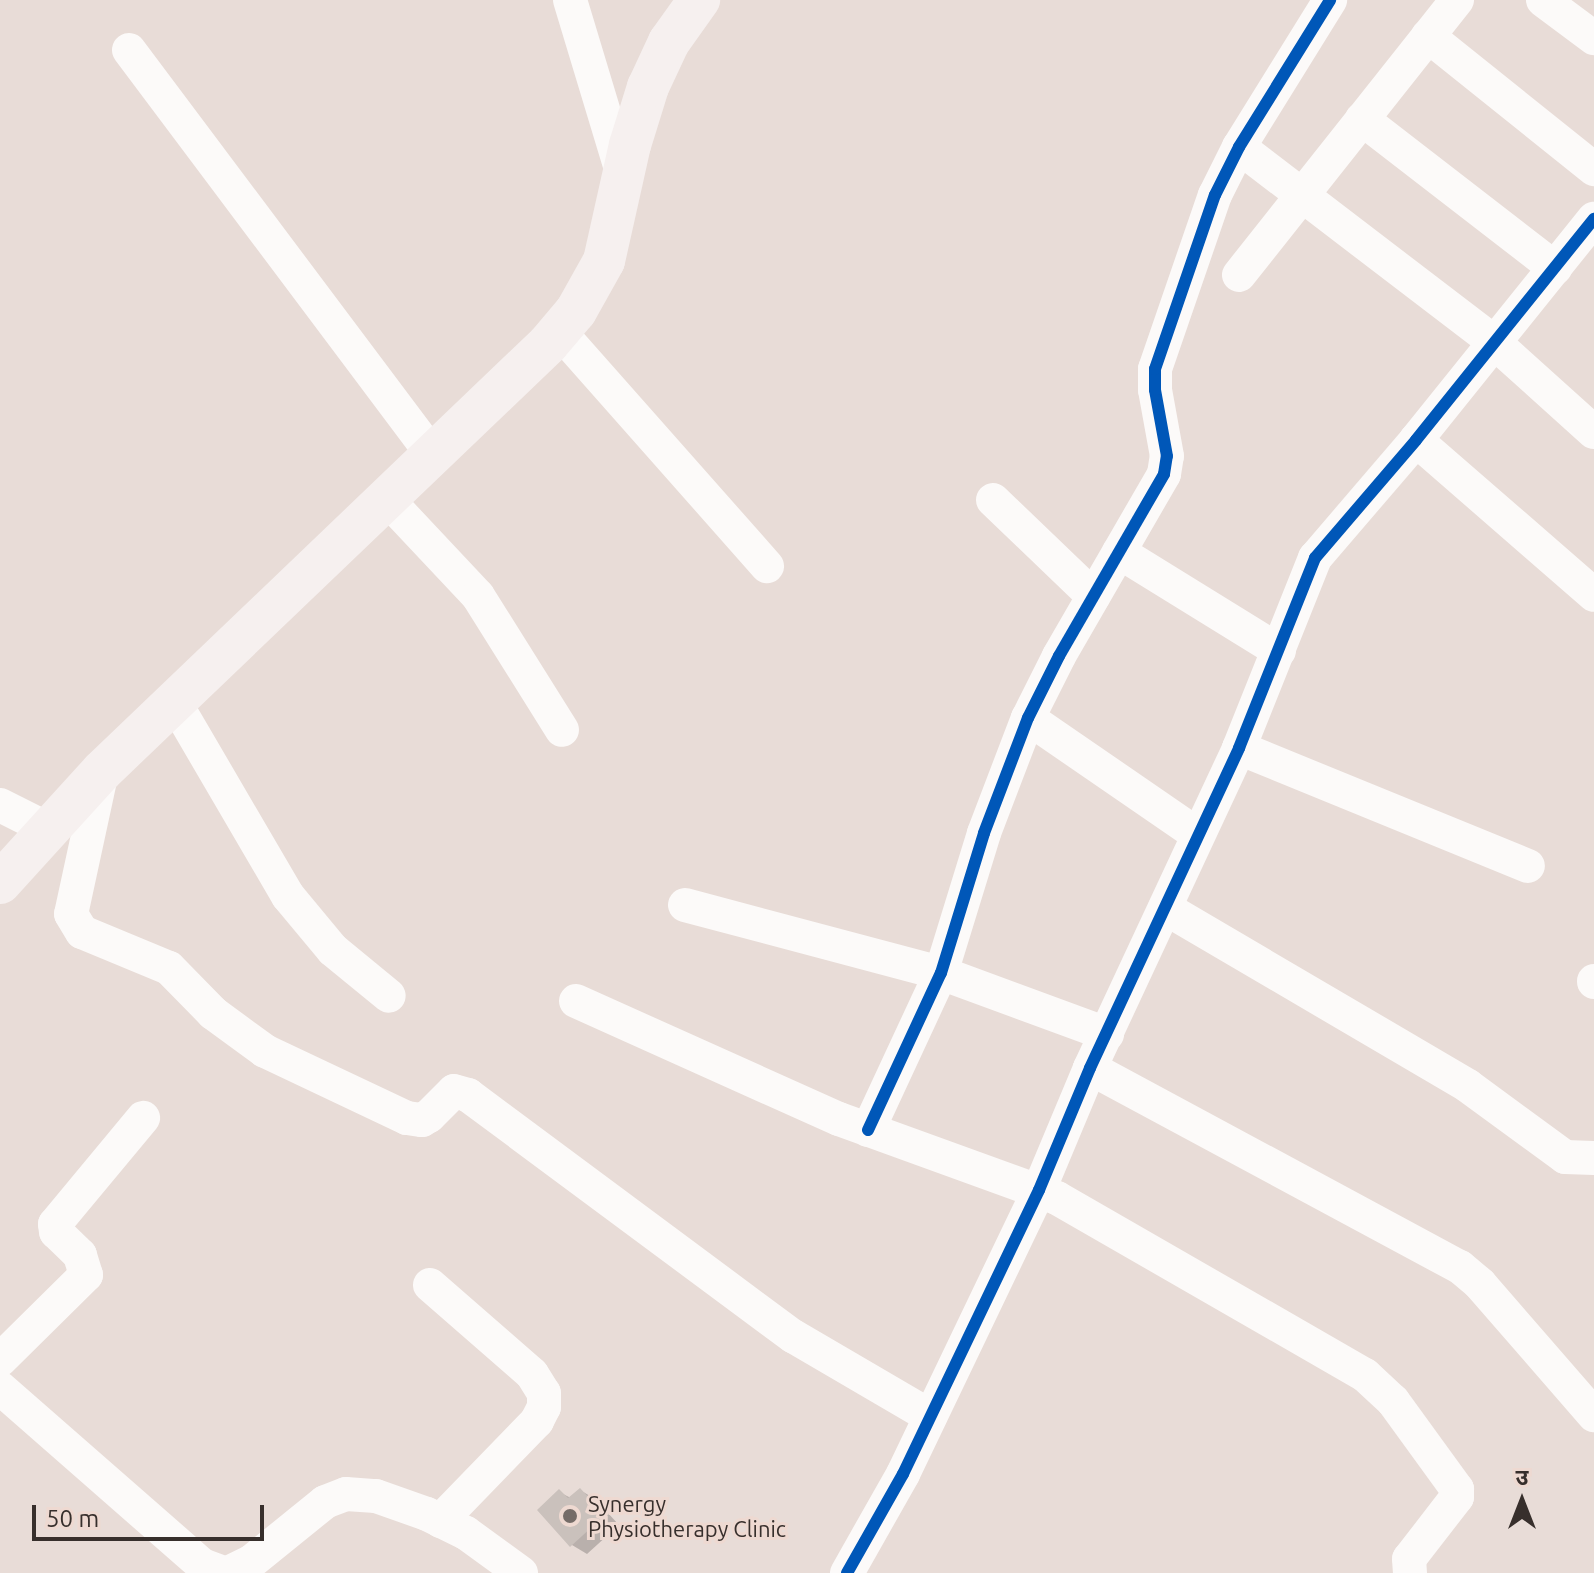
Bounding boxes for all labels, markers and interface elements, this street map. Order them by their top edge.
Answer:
north arrow [1482,1461,1562,1541]
text: उ [1516,1464,1528,1489]
scale bar [36,1489,268,1539]
place label: Synergy Physiotherapy Clinic [588,1490,786,1542]
text: 50 m [46,1505,99,1532]
marker: Synergy Physiotherapy Clinic [559,1505,581,1527]

